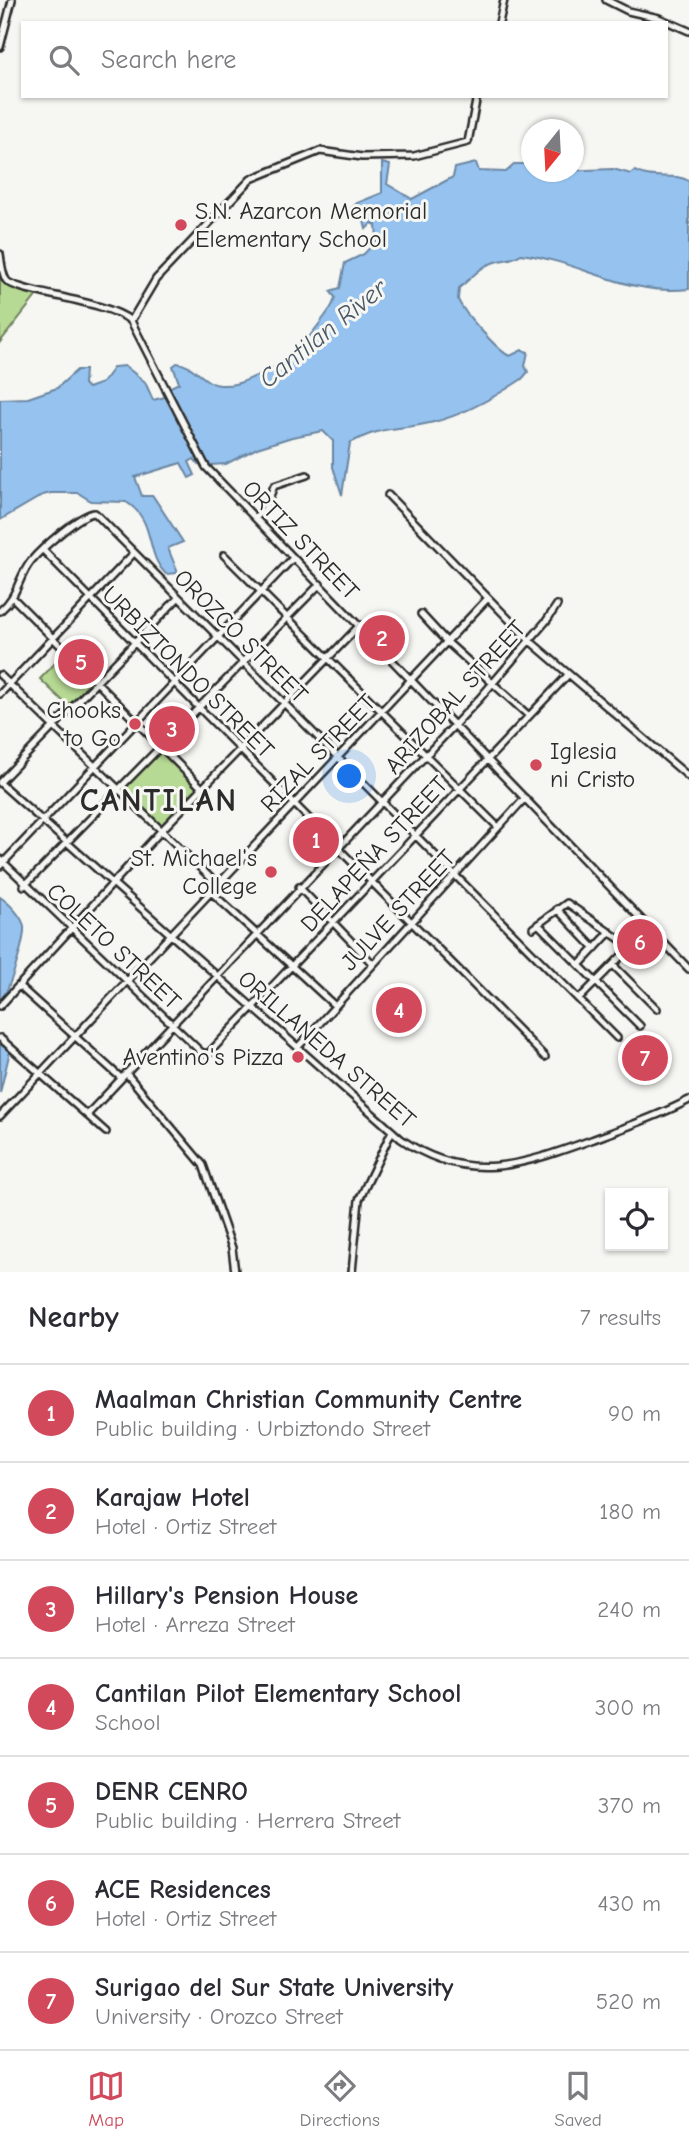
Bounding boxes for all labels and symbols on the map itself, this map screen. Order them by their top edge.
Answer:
north arrow [521,119,584,182]
place label: S.N. Azarcon Memorial Elementary School [195,197,427,253]
marker: S.N. Azarcon Memorial Elementary School [173,217,189,233]
water label: Cantilan River [253,272,394,395]
street label: ORTIZ STREET [237,474,365,606]
street label: OROZCO STREET [168,563,314,709]
street label: URBIZTONDO STREET [96,580,280,764]
pin: 2 [359,612,405,664]
street label: ARIZOBAL STREET [379,614,532,779]
pin: 5 [58,636,104,688]
street label: RIZAL STREET [255,688,382,818]
place label: Chooks to Go [46,696,121,752]
pin: 3 [149,703,195,755]
marker: Chooks to Go [127,716,143,732]
place label: Iglesia ni Cristo [550,737,635,793]
marker: Iglesia ni Cristo [528,757,544,773]
your location [332,759,366,793]
street label: DELAPEÑA STREET [295,770,454,938]
district label: CANTILAN [80,782,238,819]
pin: 1 [293,814,339,866]
place label: St. Michael's College [131,844,257,900]
street label: JULVE STREET [335,844,461,976]
marker: St. Michael's College [263,864,279,880]
street label: COLETO STREET [41,877,187,1015]
pin: 6 [617,916,663,968]
street label: ORILLANEDA STREET [233,964,422,1134]
pin: 4 [376,984,422,1036]
pin: 7 [622,1032,668,1084]
place label: Aventino's Pizza [123,1043,284,1071]
marker: Aventino's Pizza [290,1049,306,1065]

